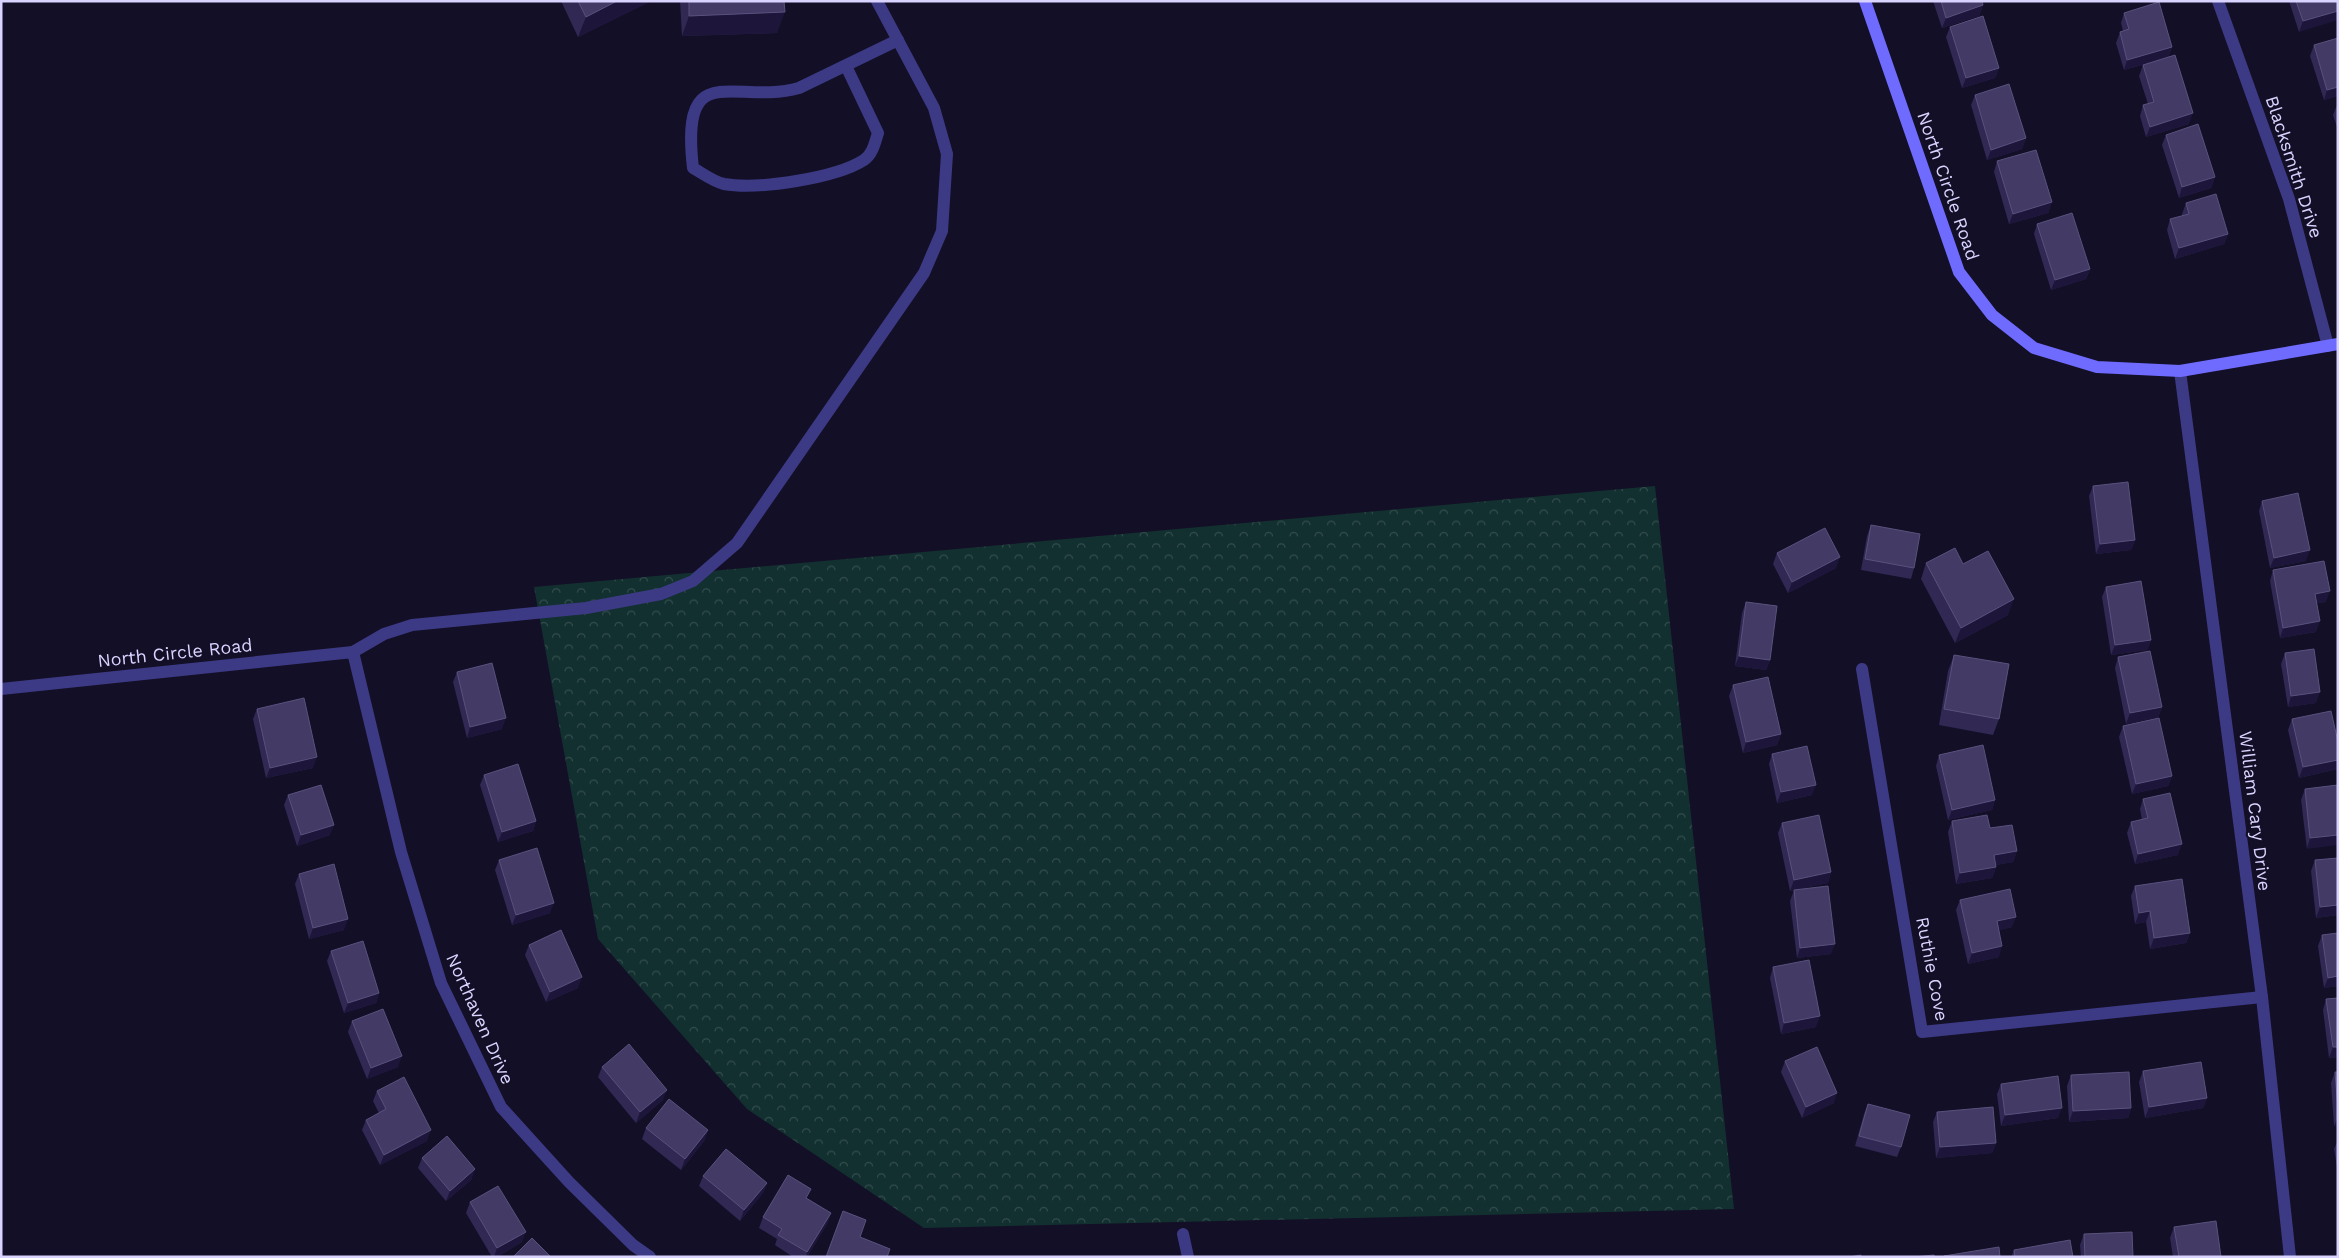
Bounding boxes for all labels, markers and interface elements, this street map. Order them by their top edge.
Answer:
street label: Blacksmith Drive [2262,93,2327,241]
street label: North Circle Road [1913,109,1984,263]
street label: North Circle Road [96,634,253,671]
street label: William Cary Drive [2235,730,2276,892]
street label: Ruthie Cove [1912,915,1953,1023]
street label: Northaven Drive [442,950,519,1087]

